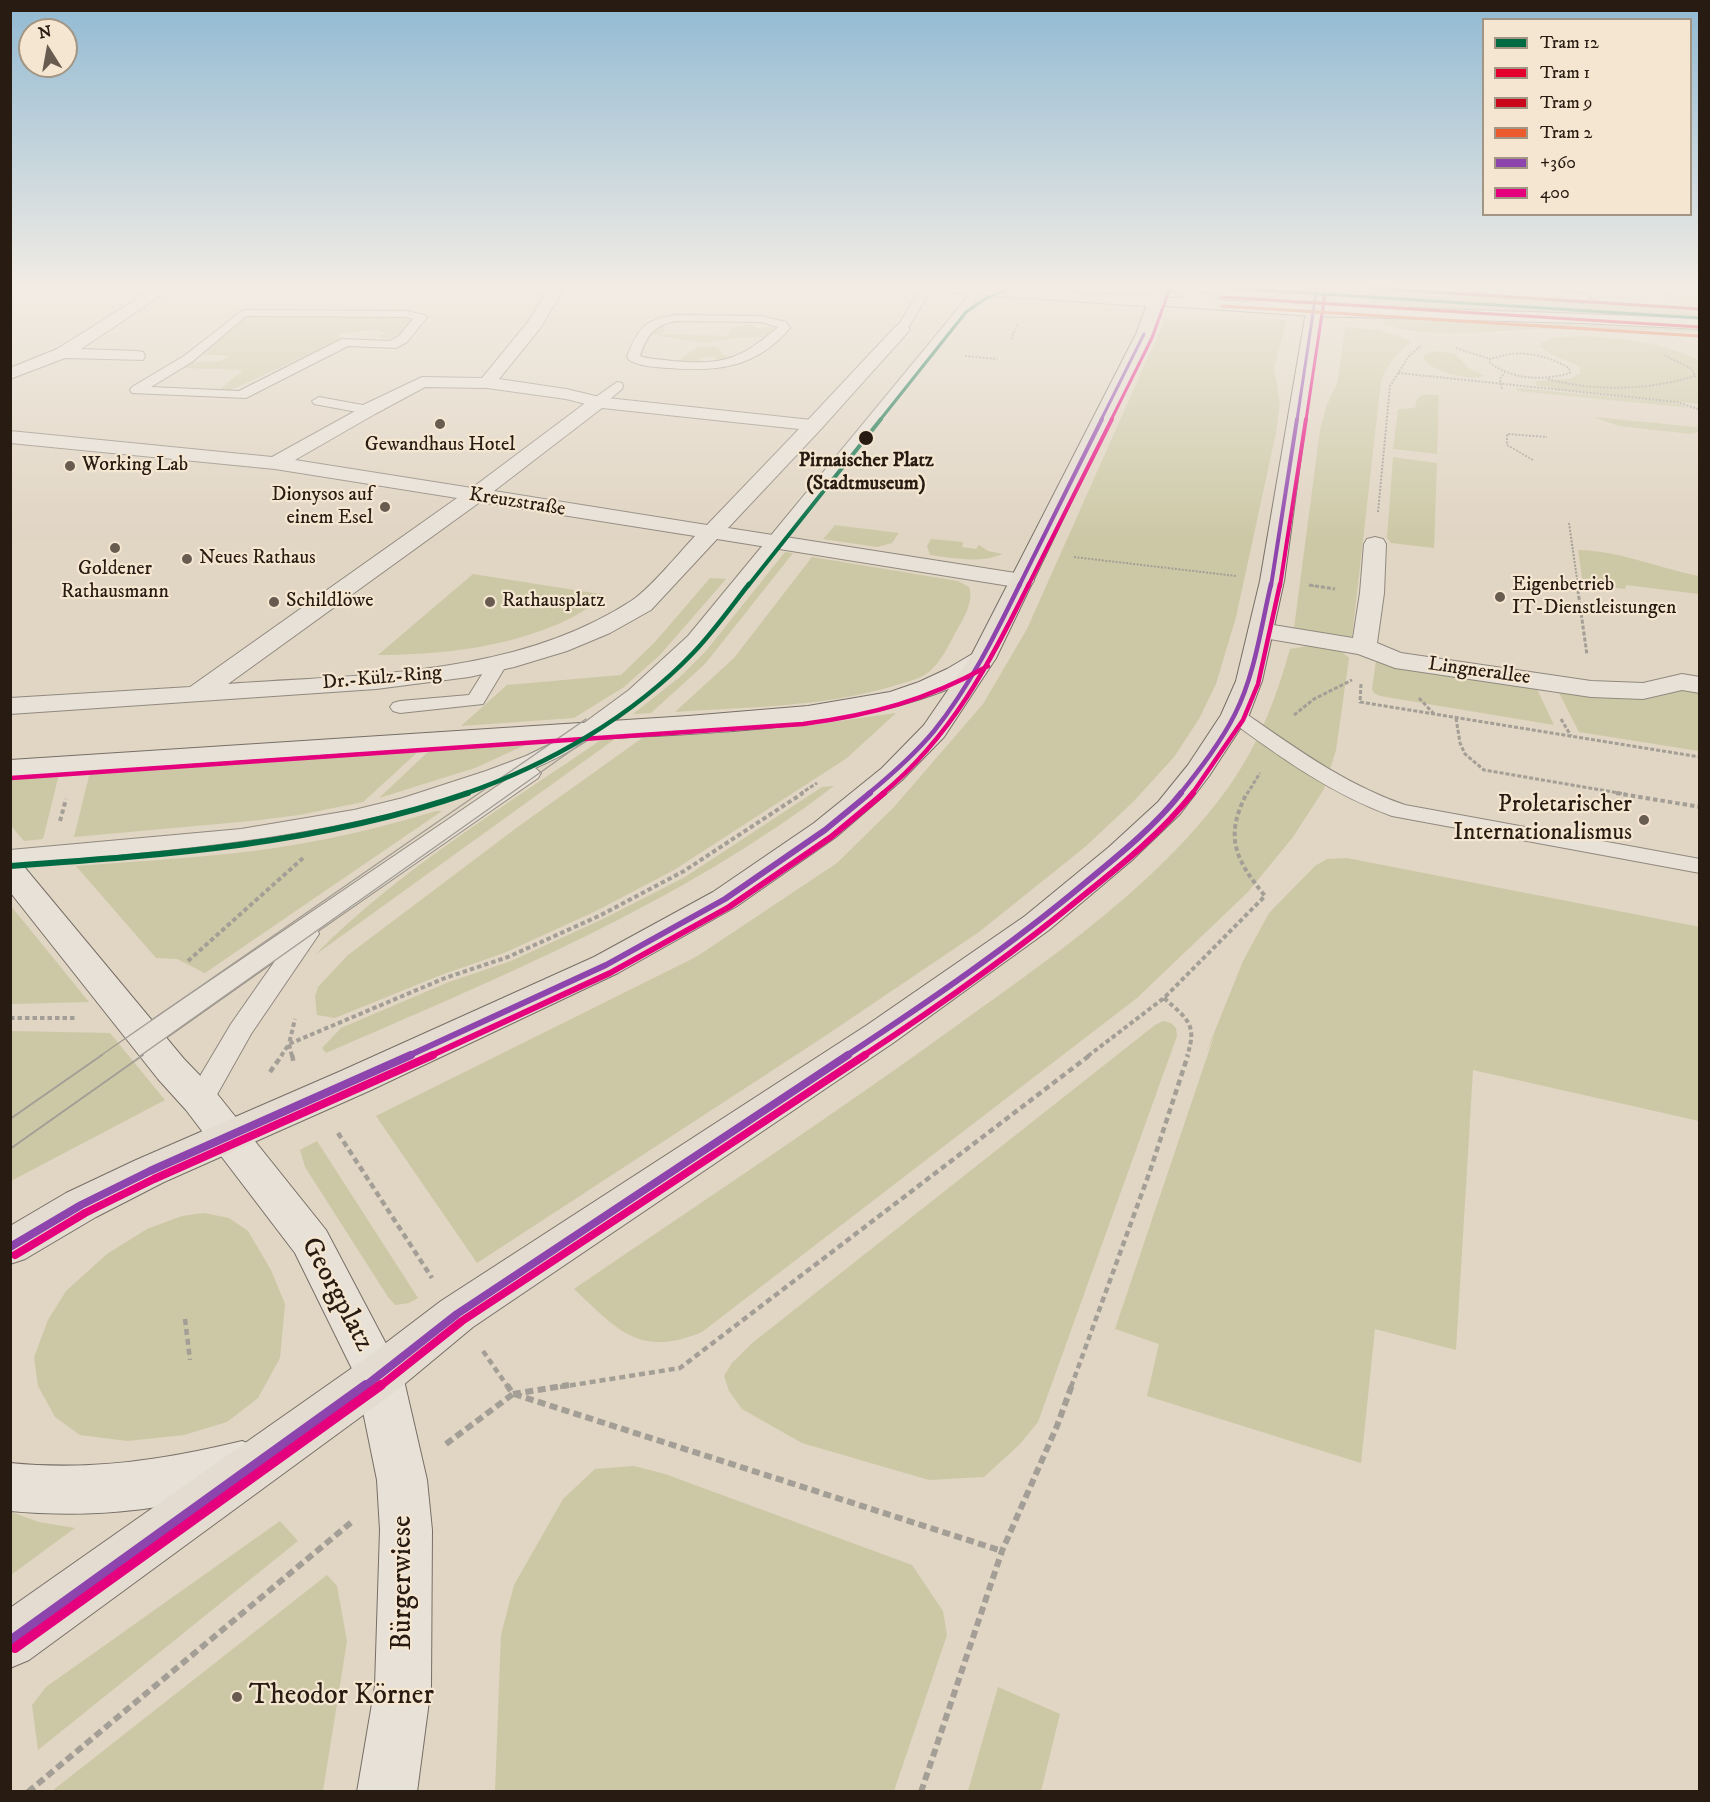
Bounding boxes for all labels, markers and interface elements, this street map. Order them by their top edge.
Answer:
north arrow [18,18,78,78]
legend [1482,18,1692,216]
text: N [37,21,53,43]
text: Tram 12 [1540,32,1599,54]
text: Tram 1 [1540,62,1590,84]
text: Tram 9 [1540,92,1593,114]
text: Tram 2 [1540,122,1592,144]
text: +360 [1540,152,1576,174]
text: 400 [1540,182,1570,204]
marker: Gewandhaus Hotel [433,417,447,431]
marker: Pirnaischer Platz (Stadtmuseum) [857,429,875,447]
place label: Gewandhaus Hotel [365,434,515,458]
place label: Pirnaischer Platz (Stadtmuseum) [798,450,934,497]
place label: Working Lab [82,454,188,478]
marker: Working Lab [63,459,77,473]
place label: Dionysos auf einem Esel [272,484,373,531]
street label: Kreuzstraße [467,484,567,522]
marker: Dionysos auf einem Esel [378,500,392,514]
marker: Goldener Rathausmann [108,541,122,555]
place label: Neues Rathaus [199,547,316,571]
marker: Neues Rathaus [180,552,194,566]
place label: Goldener Rathausmann [61,558,169,605]
place label: Eigenbetrieb IT-Dienstleistungen [1512,574,1676,621]
place label: Schildlöwe [286,590,373,614]
place label: Rathausplatz [502,590,605,614]
marker: Eigenbetrieb IT-Dienstleistungen [1493,590,1507,604]
marker: Schildlöwe [267,595,281,609]
marker: Rathausplatz [483,595,497,609]
street label: Lingnerallee [1426,653,1532,691]
street label: Dr.-Külz-Ring [321,662,443,696]
place label: Proletarischer Internationalismus [1453,792,1632,848]
marker: Proletarischer Internationalismus [1637,813,1651,827]
street label: Georgplatz [292,1232,380,1358]
street label: Bürgerwiese [387,1515,421,1651]
place label: Theodor Körner [249,1680,434,1714]
marker: Theodor Körner [230,1690,244,1704]

